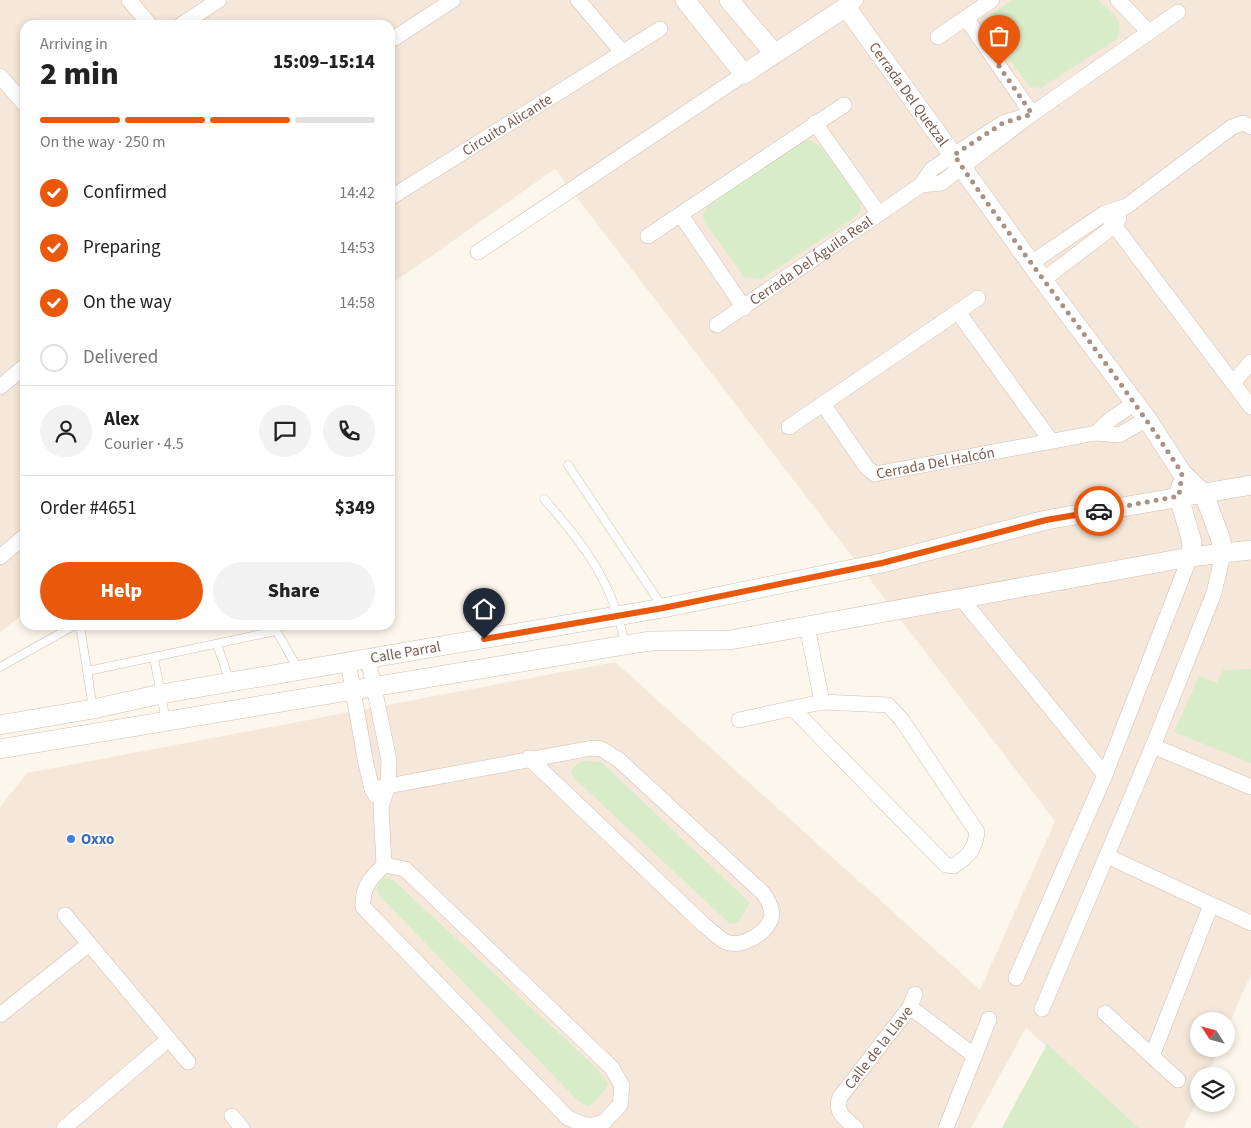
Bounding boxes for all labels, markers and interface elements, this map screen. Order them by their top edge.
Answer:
pin [978,15,1020,66]
icon: bag [985,22,1013,50]
text: Arriving in [40,33,108,55]
street label: Cerrada Del Quetzal [864,38,954,151]
text: 15:09–15:14 [273,49,375,76]
text: 2 min [40,51,119,97]
street label: Circuito Alicante [458,89,556,161]
text: On the way · 250 m [40,131,165,153]
icon: check [40,179,68,207]
text: Confirmed [83,179,167,206]
text: 14:42 [339,182,375,204]
street label: Cerrada Del Águila Real [745,211,877,310]
icon: check [40,234,68,262]
text: Preparing [83,234,161,261]
text: 14:53 [339,237,375,259]
icon: check [40,289,68,317]
text: On the way [83,289,172,316]
text: 14:58 [339,292,375,314]
text: Delivered [83,344,158,371]
button: person [40,405,92,457]
button: chat [259,405,311,457]
button: phone [323,405,375,457]
text: Alex [104,406,140,433]
text: Courier · 4.5 [104,433,184,455]
street label: Cerrada Del Halcón [874,442,996,484]
courier [1074,486,1124,536]
text: Order #4651 [40,495,137,522]
text: $349 [335,495,375,522]
icon: car [1085,497,1113,525]
button: Help [40,562,203,620]
button: Share [213,562,375,620]
pin [463,588,505,639]
icon: home [470,595,498,623]
street label: Calle Parral [369,636,442,668]
place label: Oxxo [81,829,114,850]
marker: Oxxo [65,833,77,845]
street label: Calle de la Llave [839,1001,918,1094]
north arrow [1190,1012,1235,1058]
map controls [1190,1012,1235,1112]
button: layers [1190,1067,1235,1112]

